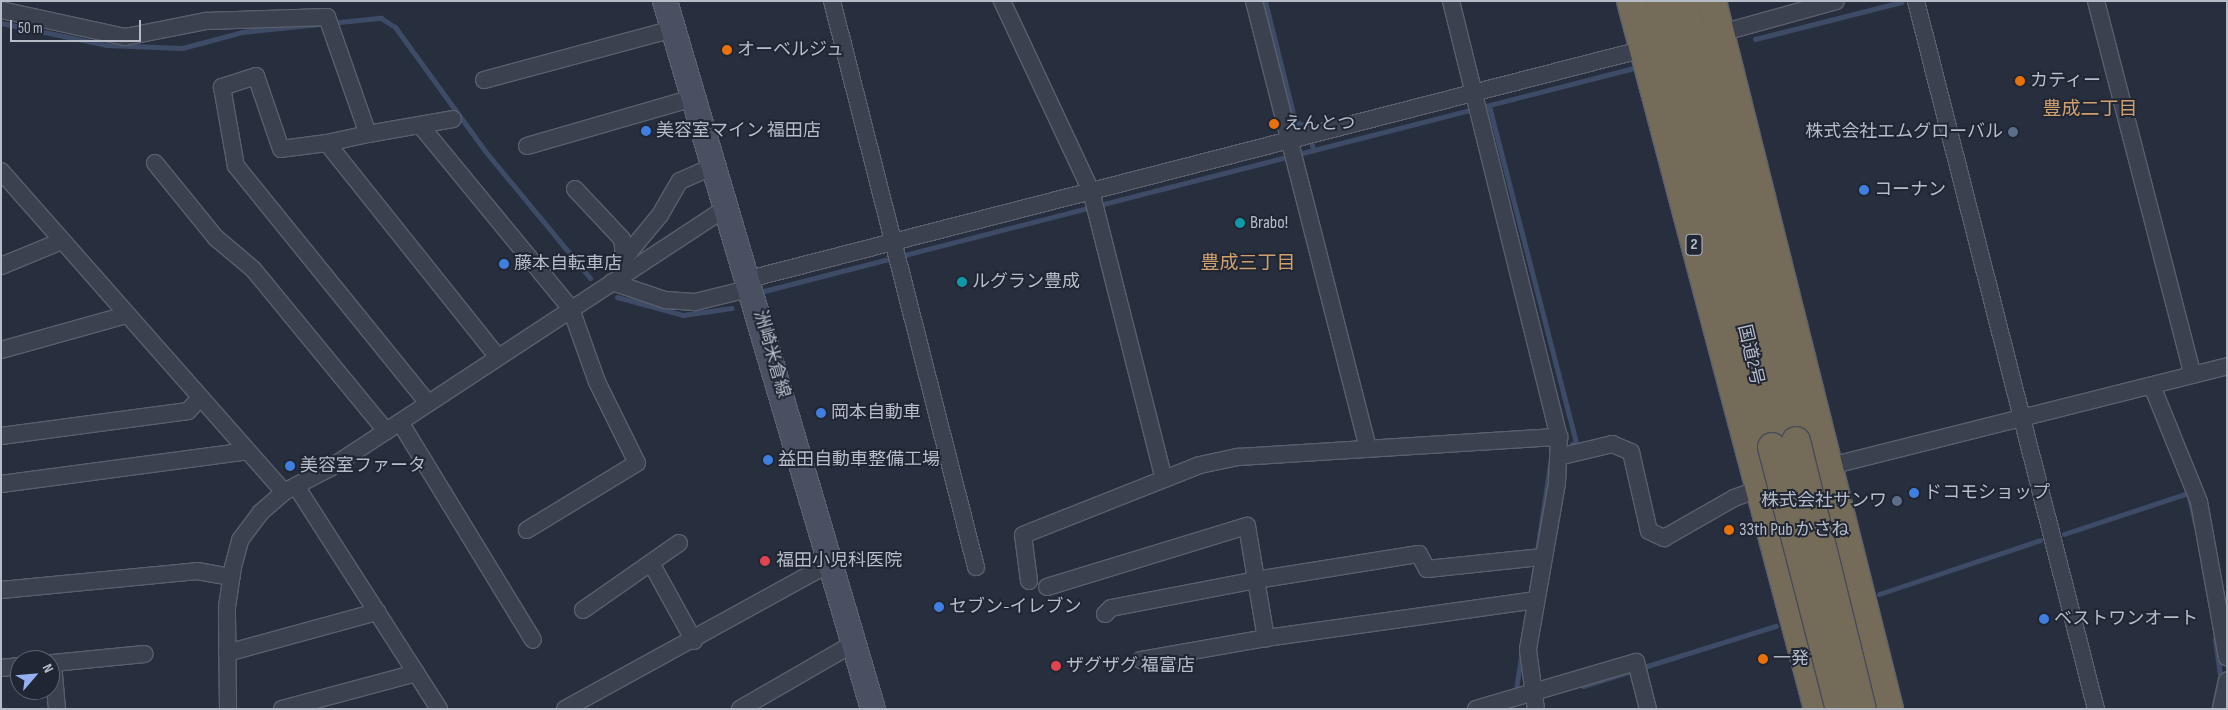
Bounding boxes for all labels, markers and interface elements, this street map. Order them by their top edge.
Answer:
scale bar [12,10,144,42]
text: 50 m [18,19,43,38]
place label: オーベルジュ [737,39,845,61]
marker: オーベルジュ [721,44,733,56]
place label: カティー [2030,70,2102,92]
marker: カティー [2014,75,2026,87]
district label: 豊成二丁目 [2043,99,2137,121]
place label: えんとつ [1284,113,1356,135]
marker: えんとつ [1268,118,1280,130]
place label: 美容室マイン 福田店 [656,120,821,142]
place label: 株式会社エムグローバル [1805,121,2003,143]
marker: 美容室マイン 福田店 [640,125,652,137]
marker: 株式会社エムグローバル [2007,126,2019,138]
place label: コーナン [1874,179,1946,201]
marker: コーナン [1858,184,1870,196]
place label: Brabo! [1250,212,1288,234]
marker: Brabo! [1234,217,1246,229]
road number: 2 [1685,232,1703,258]
place label: 藤本自転車店 [514,253,622,275]
district label: 豊成三丁目 [1201,253,1295,275]
marker: 藤本自転車店 [498,258,510,270]
place label: ルグラン豊成 [972,271,1080,293]
marker: ルグラン豊成 [956,276,968,288]
street label: 洲崎米倉線 [748,308,794,400]
street label: 国道2号 [1733,323,1767,387]
place label: 岡本自動車 [831,402,921,424]
marker: 岡本自動車 [815,407,827,419]
place label: 益田自動車整備工場 [778,449,940,471]
marker: 益田自動車整備工場 [762,454,774,466]
place label: 美容室ファータ [300,455,426,477]
marker: 美容室ファータ [284,460,296,472]
place label: ドコモショップ [1924,482,2050,504]
marker: ドコモショップ [1908,487,1920,499]
place label: 株式会社サンワ [1761,490,1887,512]
marker: 株式会社サンワ [1891,495,1903,507]
place label: 33th Pub かさね [1739,519,1850,541]
marker: 33th Pub かさね [1723,524,1735,536]
place label: 福田小児科医院 [776,550,902,572]
marker: 福田小児科医院 [758,554,772,568]
place label: セブン-イレブン [949,596,1082,618]
marker: セブン-イレブン [933,601,945,613]
place label: ベストワンオート [2054,608,2198,630]
marker: ベストワンオート [2038,613,2050,625]
place label: 一発 [1773,648,1809,670]
north arrow [10,650,60,700]
marker: 一発 [1757,653,1769,665]
place label: ザグザグ 福富店 [1066,655,1195,677]
marker: ザグザグ 福富店 [1050,660,1062,672]
text: N [39,661,57,676]

